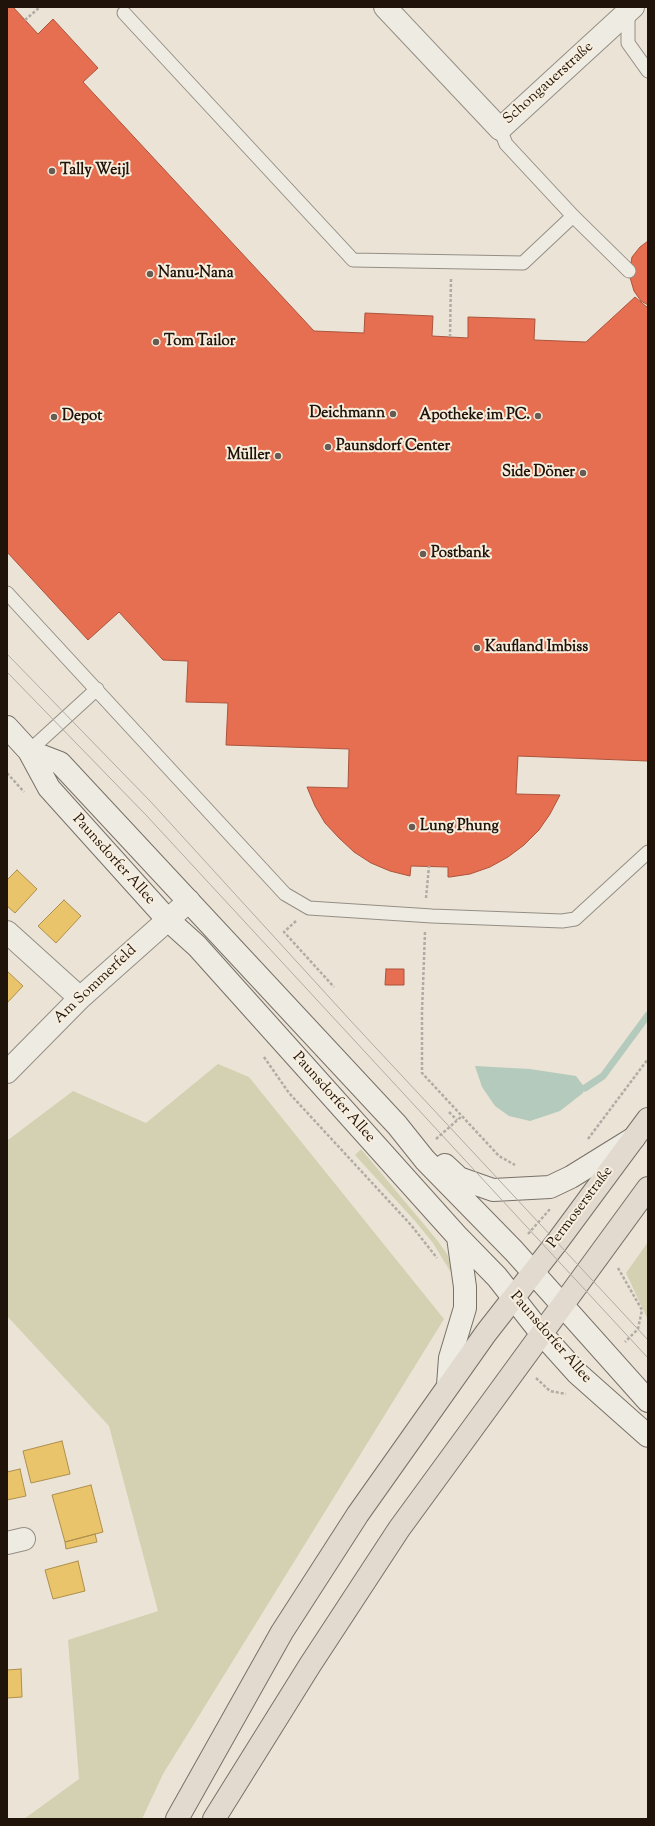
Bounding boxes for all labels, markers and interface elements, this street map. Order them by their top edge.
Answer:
street label: Schongauerstraße [500,39,598,129]
place label: Tally Weijl [60,162,130,180]
marker: Tally Weijl [47,166,57,176]
place label: Nanu-Nana [158,265,234,283]
marker: Nanu-Nana [145,269,155,279]
place label: Tom Tailor [164,333,235,351]
marker: Tom Tailor [151,337,161,347]
place label: Deichmann [309,405,385,423]
place label: Apotheke im PC. [419,407,530,425]
place label: Depot [62,408,102,426]
marker: Deichmann [388,409,398,419]
marker: Apotheke im PC. [533,411,543,421]
marker: Depot [49,412,59,422]
place label: Paunsdorf Center [336,438,450,456]
marker: Paunsdorf Center [323,442,333,452]
place label: Müller [227,447,270,465]
marker: Müller [273,451,283,461]
place label: Side Döner [502,464,575,482]
marker: Side Döner [578,468,588,478]
place label: Postbank [431,545,490,563]
marker: Postbank [418,549,428,559]
place label: Kaufland Imbiss [485,639,588,657]
marker: Kaufland Imbiss [472,643,482,653]
street label: Paunsdorfer Allee [68,811,158,909]
place label: Lung Phung [420,818,499,836]
marker: Lung Phung [407,822,417,832]
street label: Am Sommerfeld [51,942,141,1028]
street label: Paunsdorfer Allee [288,1049,378,1147]
street label: Permoserstraße [544,1164,618,1252]
street label: Paunsdorfer Allee [505,1288,595,1388]

